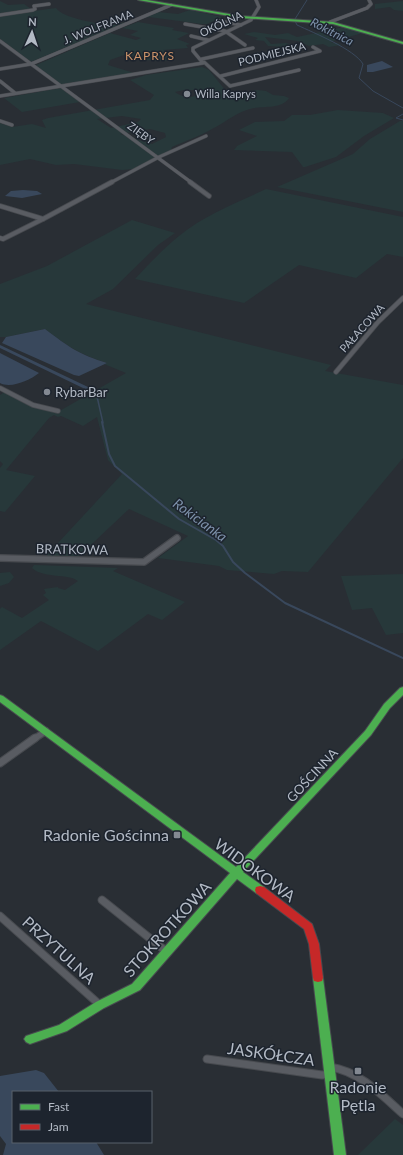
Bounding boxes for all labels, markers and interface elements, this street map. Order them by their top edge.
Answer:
street label: J. WOLFRAMA [61,6,135,46]
street label: OKÓLNA [197,8,245,39]
north arrow [12,12,52,52]
water label: Rokitnica [308,14,356,49]
text: N [28,15,37,28]
street label: PODMIEJSKA [237,39,307,68]
district label: KAPRYS [125,48,175,63]
place label: Willa Kaprys [195,87,256,100]
marker: Willa Kaprys [182,89,192,99]
street label: ZIĘBY [125,119,157,147]
street label: PAŁACOWA [336,300,387,355]
place label: RybarBar [55,384,108,400]
marker: RybarBar [42,387,52,397]
water label: Rokicianka [170,494,231,545]
street label: BRATKOWA [36,540,108,558]
street label: GOŚCINNA [283,745,341,805]
place label: Radonie Gościnna [43,825,169,844]
marker: Radonie Gościnna [172,830,182,840]
street label: WIDOKOWA [211,834,300,905]
street label: STOKROTKOWA [119,877,215,980]
street label: PRZYTULNA [19,912,100,987]
street label: JASKÓŁCZA [226,1038,316,1069]
marker: Radonie Pętla [353,1066,363,1076]
place label: Radonie Pętla [329,1077,387,1114]
legend [12,1091,152,1143]
text: Fast [48,1099,70,1114]
text: Jam [48,1119,69,1134]

